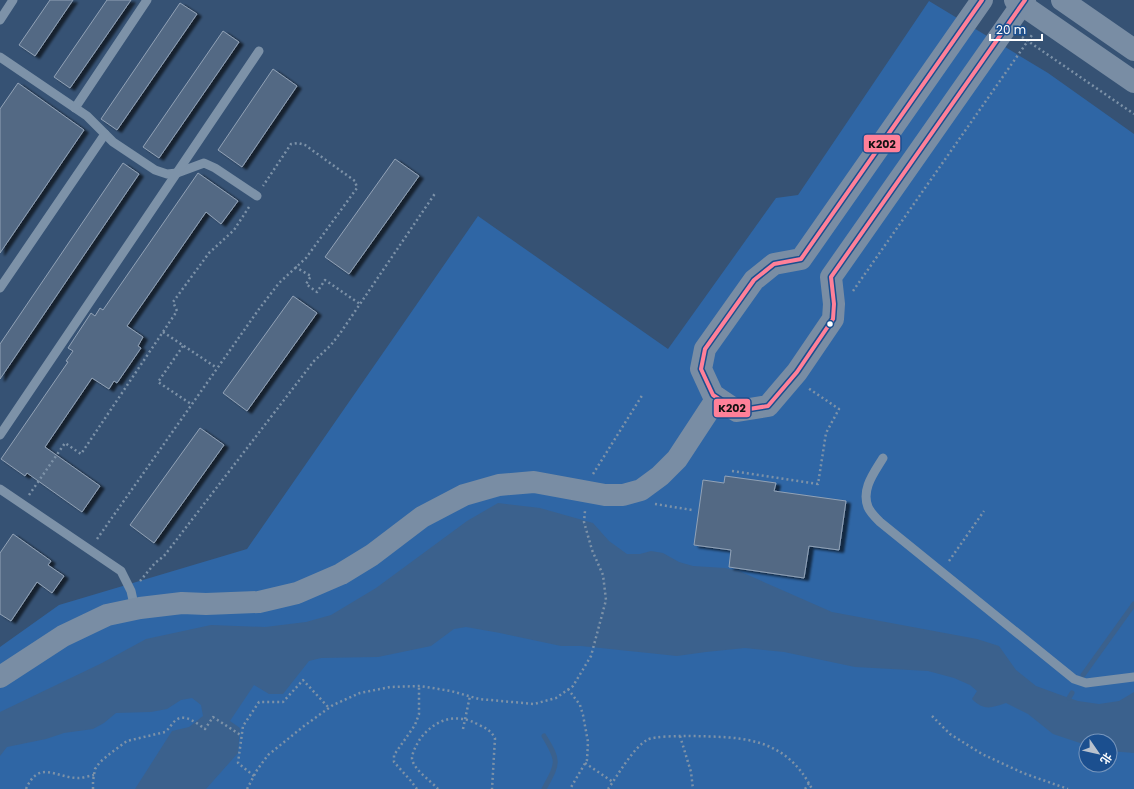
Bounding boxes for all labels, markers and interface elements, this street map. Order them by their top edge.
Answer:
scale bar [990,16,1042,42]
text: 20 m [996,21,1026,38]
line badge: K202 [863,134,901,153]
text: K202 [868,136,896,152]
unlabelled marker [825,319,835,329]
line badge: K202 [713,398,751,418]
text: K202 [718,400,746,416]
north arrow [1078,733,1118,773]
text: 北 [1097,750,1116,768]

